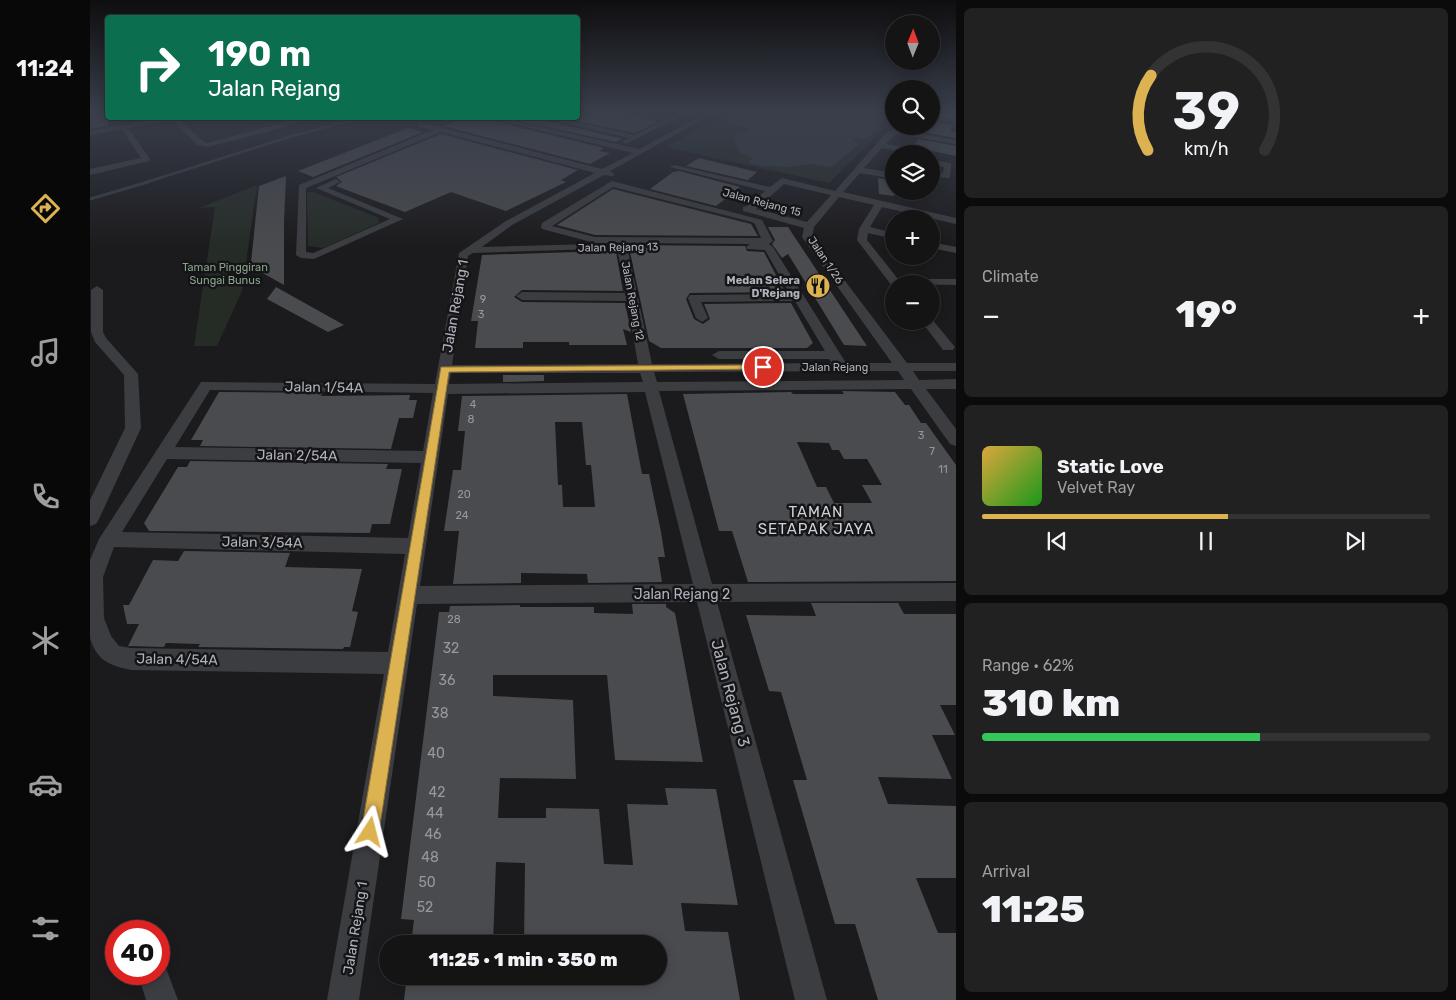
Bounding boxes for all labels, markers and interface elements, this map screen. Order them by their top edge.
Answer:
north arrow [885,15,940,70]
map controls [885,15,940,330]
text: 190 m [208,33,311,75]
icon: right [125,35,190,100]
text: 11:24 [16,55,74,82]
text: Jalan Rejang [208,75,341,102]
button: search [885,80,940,135]
text: 39 [1172,80,1240,142]
text: km/h [1184,138,1228,159]
button: layers [885,145,940,200]
street label: Jalan Rejang 15 [721,186,803,219]
icon: directions [28,191,63,226]
button: + [885,210,940,265]
street label: Jalan 1/26 [805,234,846,287]
street label: Jalan Rejang 13 [578,240,659,255]
street label: Jalan Rejang 1 [439,258,472,354]
street label: Jalan Rejang 12 [618,260,647,342]
park label: Taman Pinggiran Sungai Bunus [182,261,268,287]
text: Climate [982,267,1039,286]
restaurant icon: Medan Selera D'Rejang [805,273,831,299]
place label: Medan Selera D'Rejang [727,274,800,300]
button: − [885,275,940,330]
text: 19° [1176,291,1237,337]
house number: 9 [480,293,486,306]
text: − [982,299,1000,332]
text: + [1413,299,1430,332]
house number: 3 [478,308,485,321]
icon: music [28,335,63,370]
pin [742,346,784,388]
icon: arrive [749,353,777,381]
street label: Jalan Rejang [802,361,868,374]
street label: Jalan 1/54A [285,378,364,397]
house number: 4 [470,398,477,411]
house number: 8 [468,413,475,426]
house number: 3 [918,429,925,442]
house number: 7 [929,445,935,458]
street label: Jalan 2/54A [256,446,338,465]
text: Static Love [1057,455,1164,478]
house number: 11 [938,463,948,476]
text: Velvet Ray [1057,478,1135,497]
icon: phone [28,479,63,514]
house number: 20 [457,488,471,501]
district label: TAMAN SETAPAK JAYA [758,503,874,538]
house number: 24 [455,509,469,522]
icon: previous [1043,527,1071,555]
icon: pause [1192,527,1220,555]
icon: next [1341,527,1369,555]
street label: Jalan 3/54A [221,533,303,552]
street label: Jalan Rejang 2 [634,586,730,603]
house number: 28 [447,613,461,626]
icon: climate [28,623,63,658]
street label: Jalan Rejang 3 [707,637,754,749]
house number: 32 [443,640,459,657]
street label: Jalan 4/54A [136,650,218,669]
text: Range · 62% [982,656,1074,675]
house number: 36 [439,672,455,689]
text: 310 km [982,680,1120,726]
house number: 38 [431,705,449,722]
house number: 40 [427,745,445,762]
icon: car [28,767,63,802]
house number: 42 [429,784,445,801]
position arrow [343,805,395,857]
house number: 44 [426,805,444,822]
house number: 46 [424,826,442,843]
house number: 48 [421,849,439,866]
text: Arrival [982,862,1030,881]
house number: 50 [418,874,436,891]
street label: Jalan Rejang 1 [340,880,371,976]
text: 11:25 [982,886,1085,932]
house number: 52 [417,899,433,916]
icon: filters [28,911,63,946]
speed limit sign: 40 [105,920,170,985]
text: 11:25 · 1 min · 350 m [428,948,618,971]

